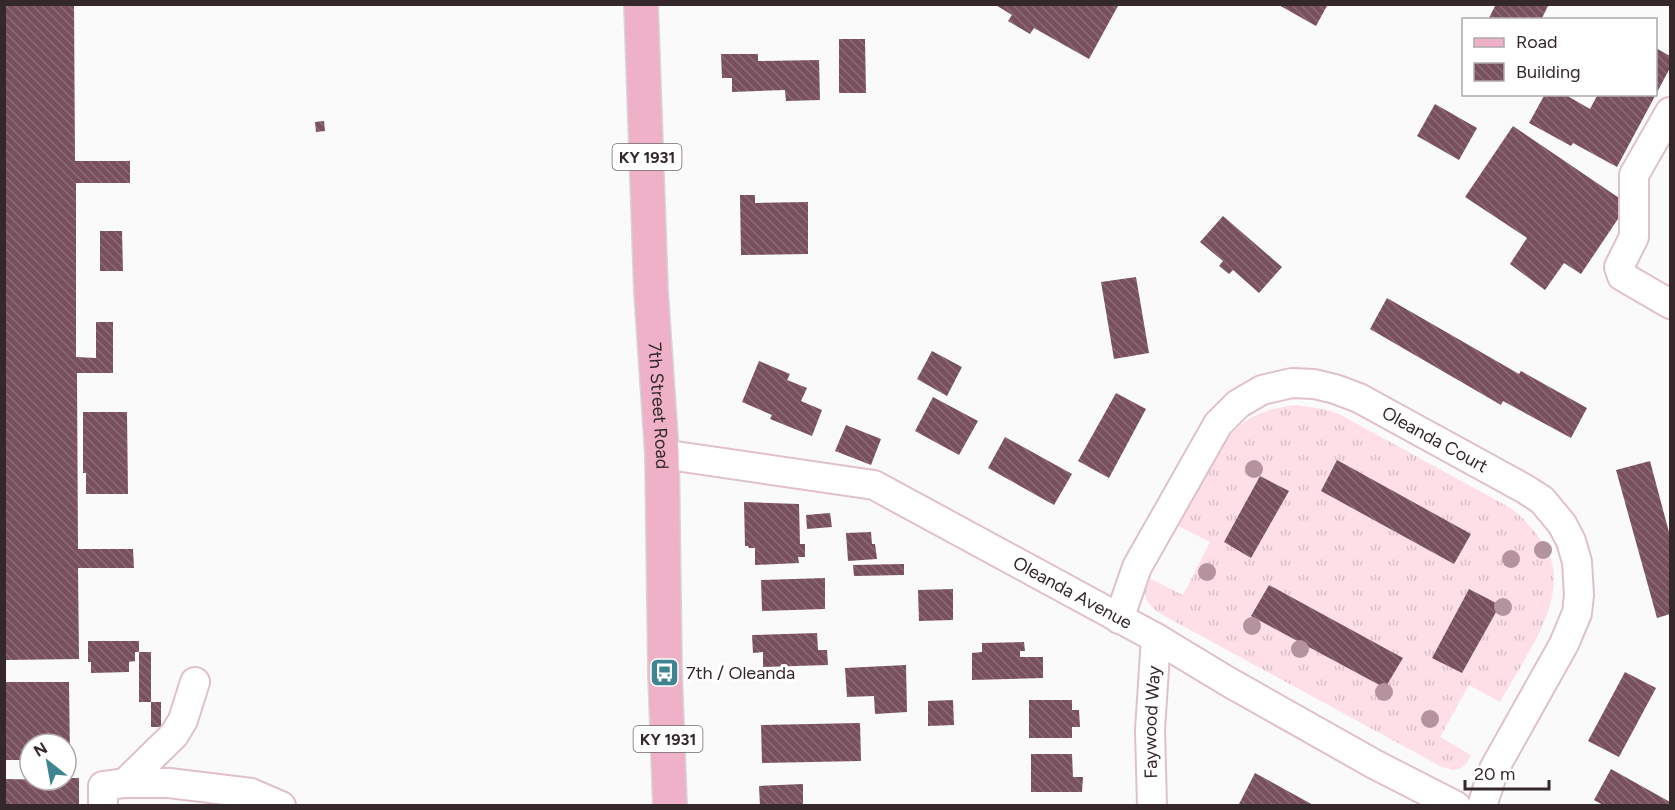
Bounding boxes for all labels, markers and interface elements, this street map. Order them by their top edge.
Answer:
legend [1462,18,1657,96]
text: Road [1516,31,1557,53]
text: Building [1516,61,1581,83]
road number: KY 1931 [612,144,682,170]
street label: 7th Street Road [643,341,673,469]
street label: Oleanda Court [1378,402,1492,478]
street label: Oleanda Avenue [1009,551,1136,634]
bus stop icon: 7th / Oleanda [649,657,681,689]
place label: 7th / Oleanda [686,662,795,684]
street label: Faywood Way [1139,664,1165,779]
road number: KY 1931 [634,726,702,752]
north arrow [18,732,78,792]
text: N [30,738,51,761]
scale bar [1465,753,1549,791]
text: 20 m [1474,763,1515,785]

